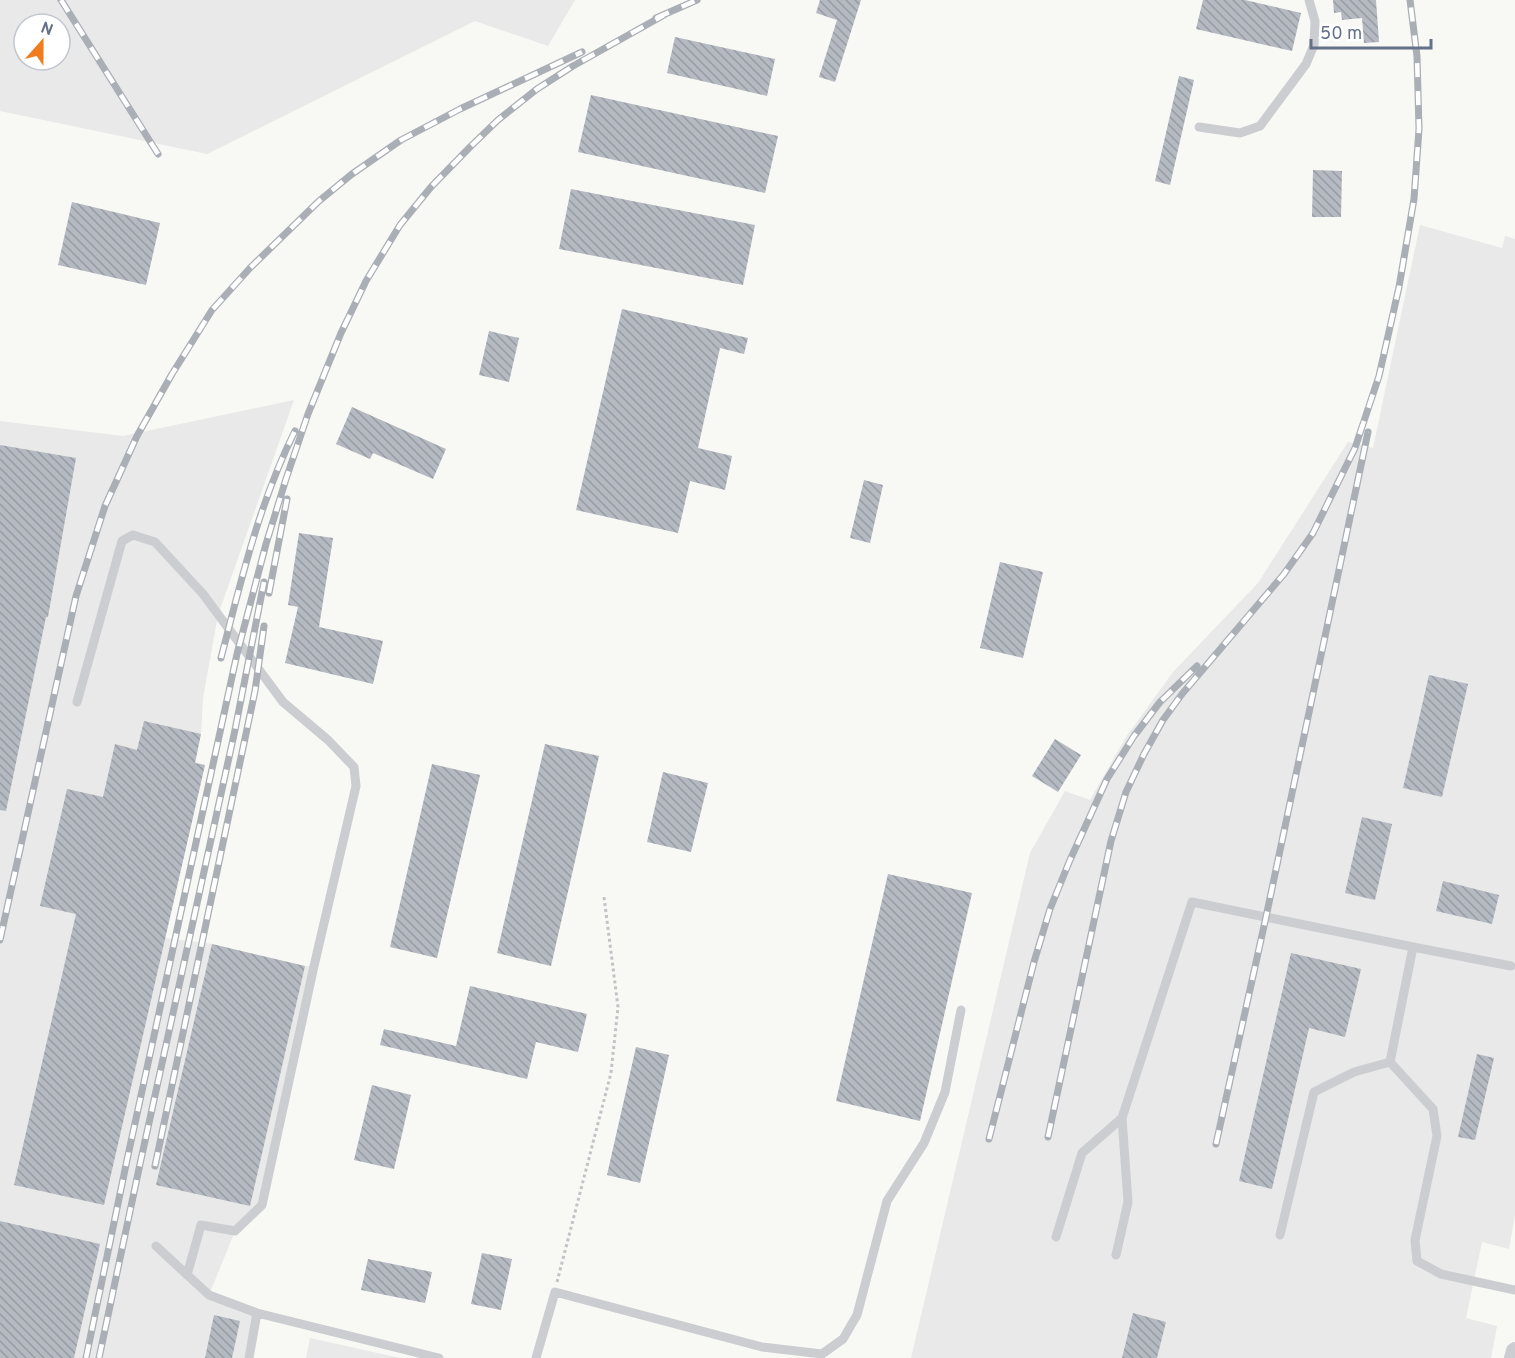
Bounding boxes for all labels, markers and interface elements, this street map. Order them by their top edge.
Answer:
north arrow [12,12,72,72]
scale bar [1311,12,1431,50]
text: N [38,18,56,41]
text: 50 m [1320,23,1362,46]

